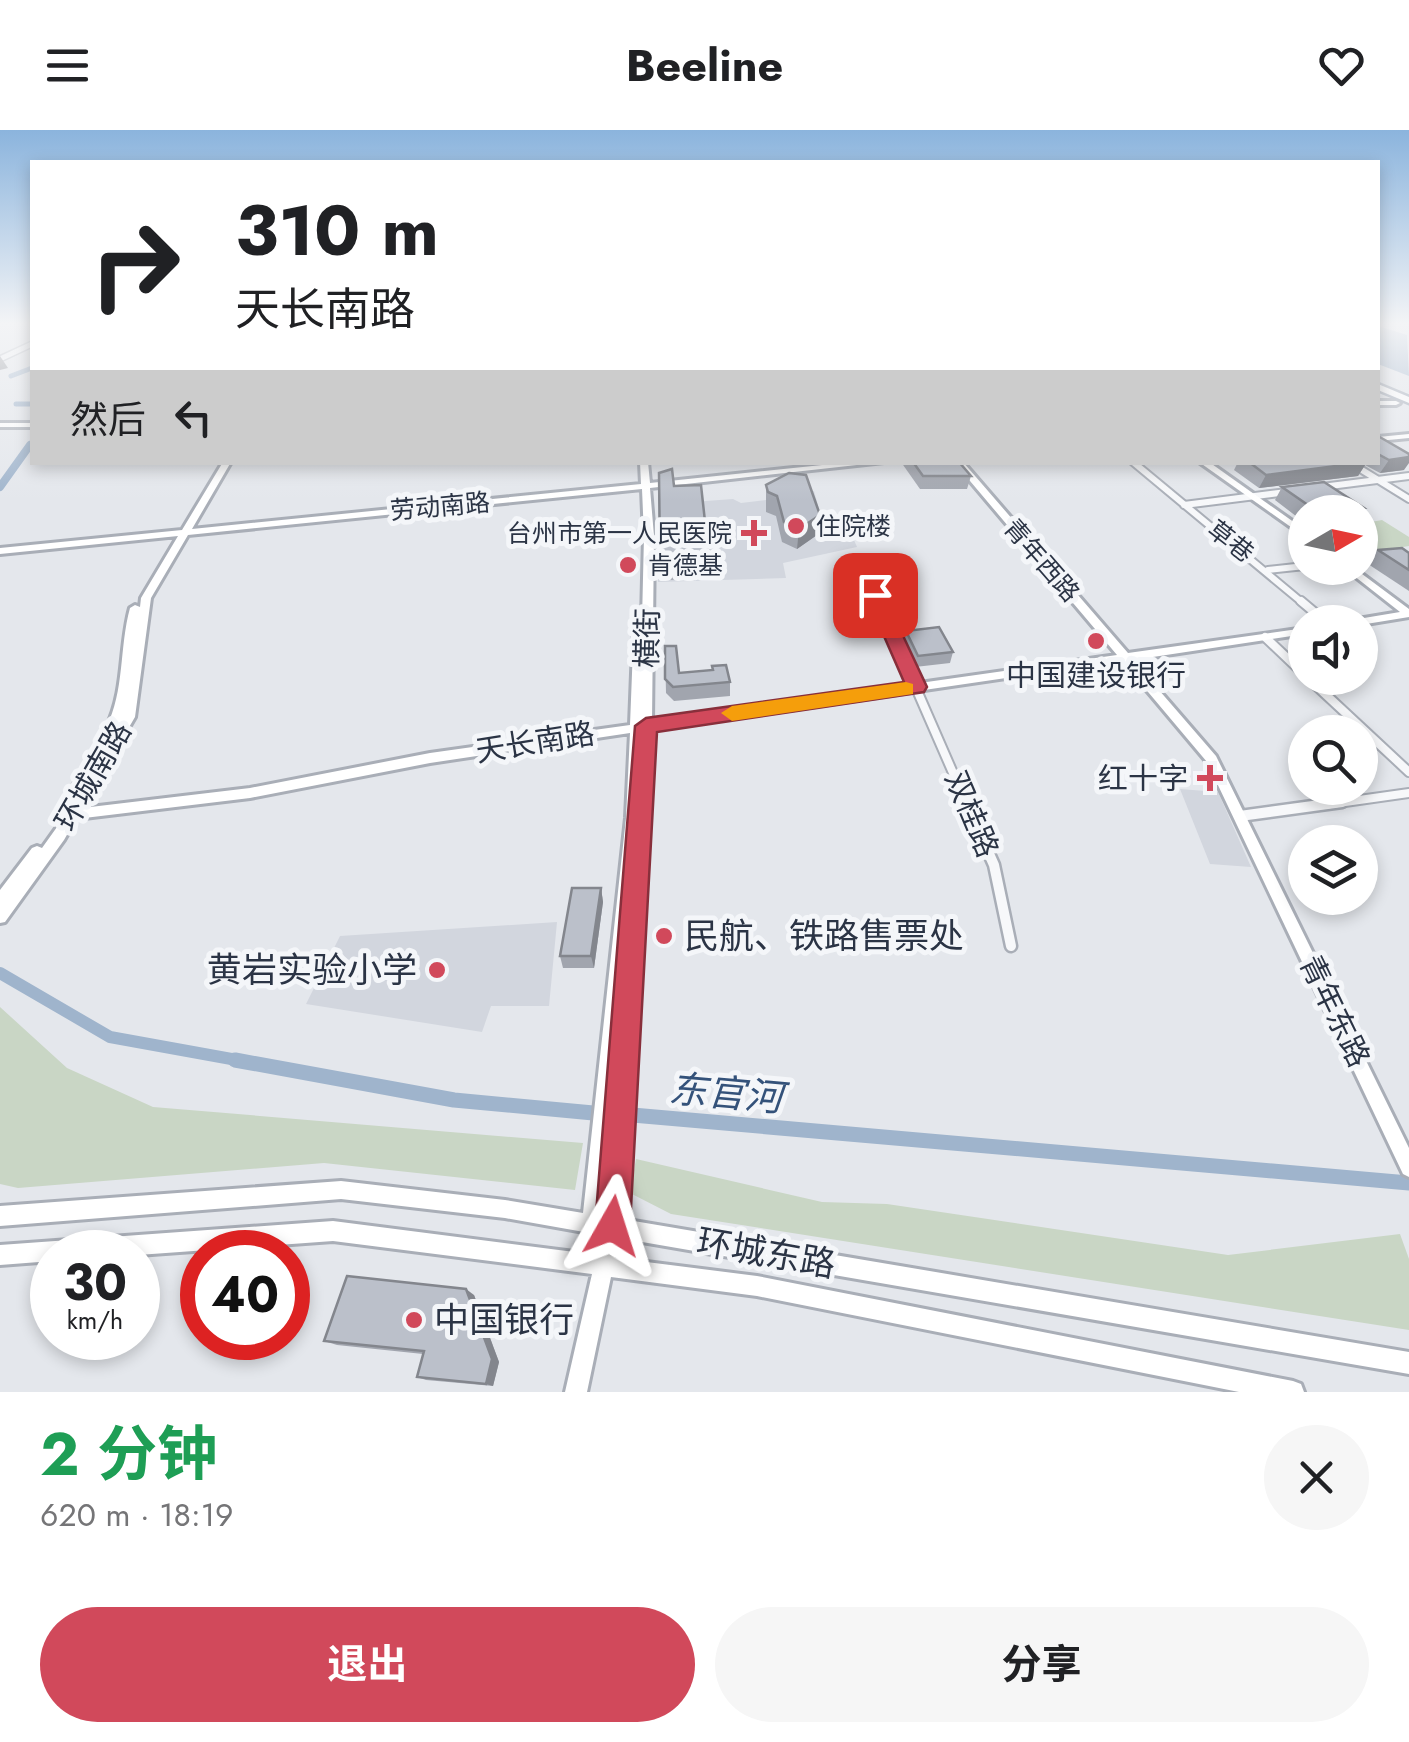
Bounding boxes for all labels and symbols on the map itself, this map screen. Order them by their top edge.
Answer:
street label: 劳动南路 [389,484,491,528]
north arrow [1288,495,1378,585]
place label: 住院楼 [816,508,891,544]
street label: 青年西路 [996,510,1088,610]
street label: 草巷 [1200,511,1262,571]
place label: 台州市第一人民医院 [507,515,732,551]
marker: 住院楼 [785,515,807,537]
marker: 台州市第一人民医院 [741,520,767,546]
place label: 肯德基 [648,547,723,583]
pin [833,553,918,638]
marker: 肯德基 [617,554,639,576]
street label: 横街 [625,608,669,668]
marker: 中国建设银行 [1085,630,1107,652]
place label: 中国建设银行 [1006,654,1186,697]
street label: 天长南路 [472,711,598,773]
street label: 环城南路 [44,713,142,839]
place label: 红十字 [1098,757,1188,800]
street label: 双桂路 [935,764,1009,864]
marker: 红十字 [1197,765,1223,791]
place label: 民航、铁路售票处 [684,911,964,961]
marker: 民航、铁路售票处 [653,925,675,947]
place label: 黄岩实验小学 [207,945,417,995]
street label: 青年东路 [1289,948,1381,1074]
marker: 黄岩实验小学 [426,959,448,981]
water label: 东官河 [667,1061,792,1126]
position arrow [560,1174,664,1278]
street label: 环城东路 [693,1216,839,1290]
speed limit sign: 40 [180,1230,310,1360]
place label: 中国银行 [434,1295,574,1345]
marker: 中国银行 [403,1309,425,1331]

